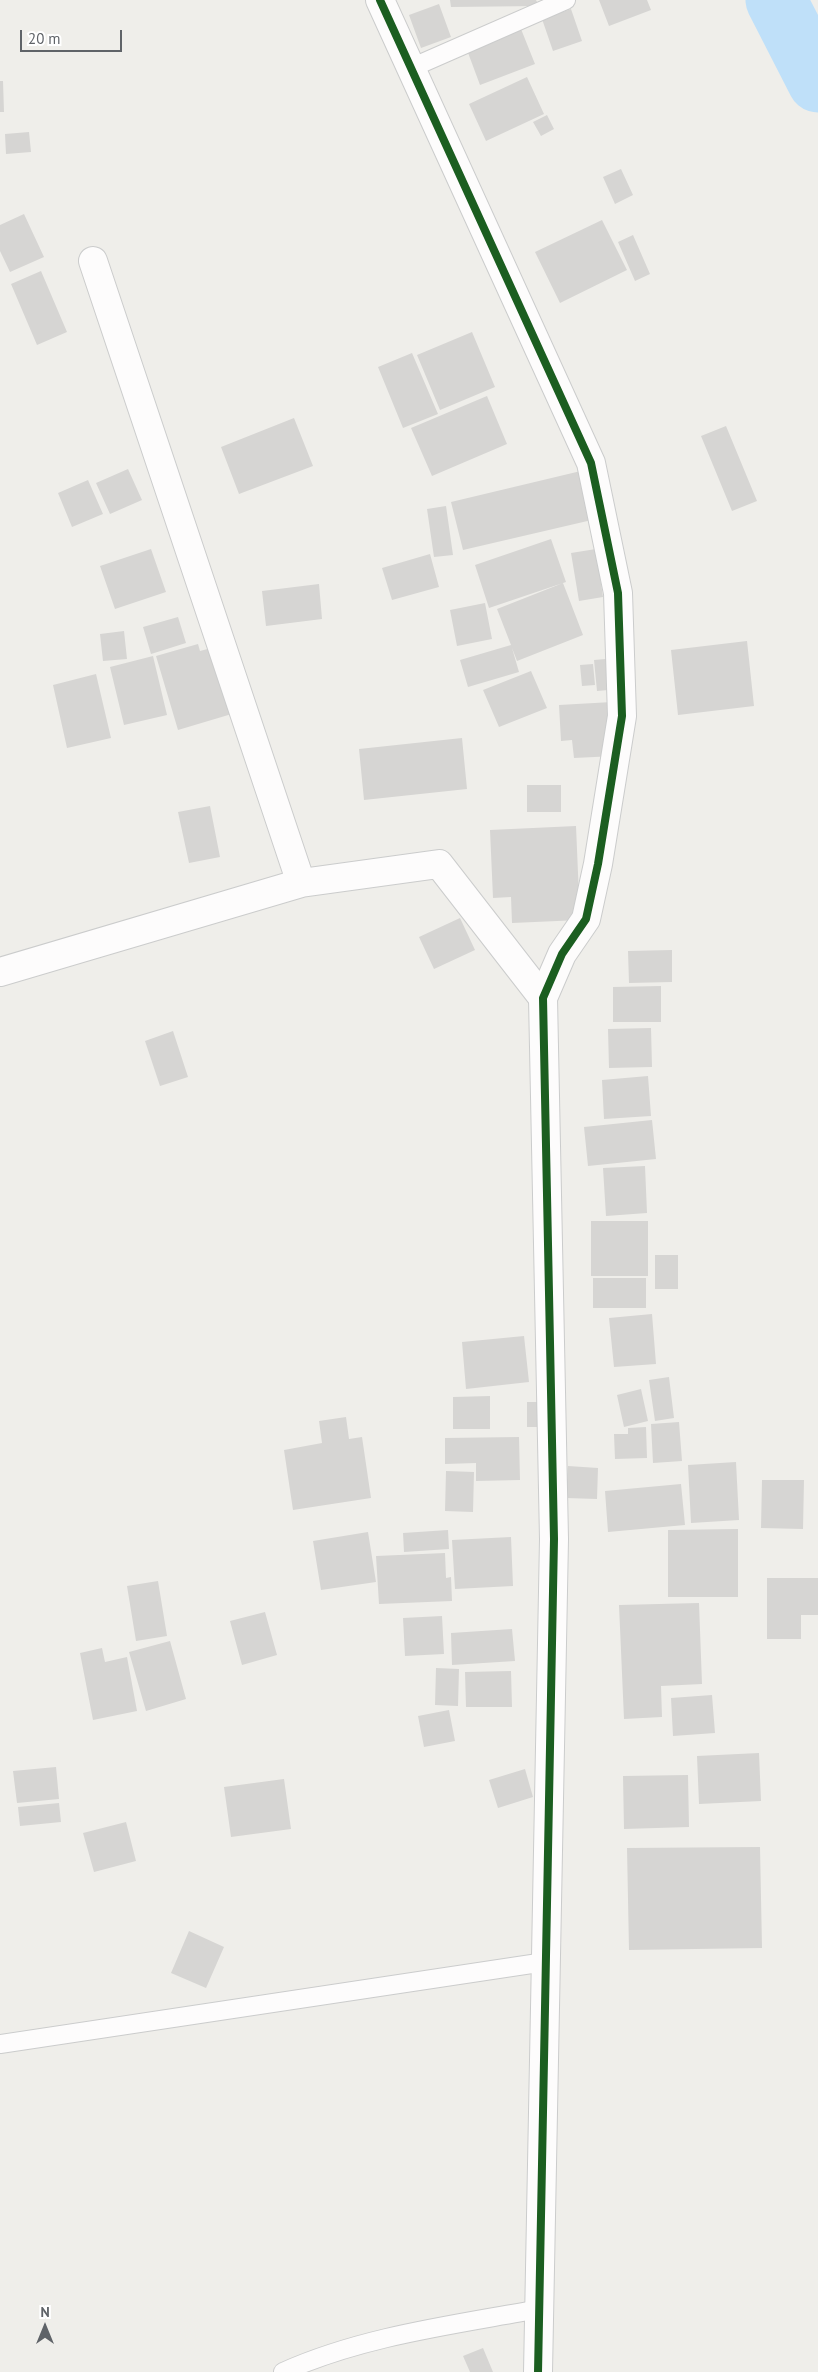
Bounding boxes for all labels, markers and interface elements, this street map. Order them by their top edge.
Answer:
scale bar [22,20,125,52]
text: 20 m [28,29,61,48]
north arrow [20,2302,70,2352]
text: N [40,2303,50,2321]

